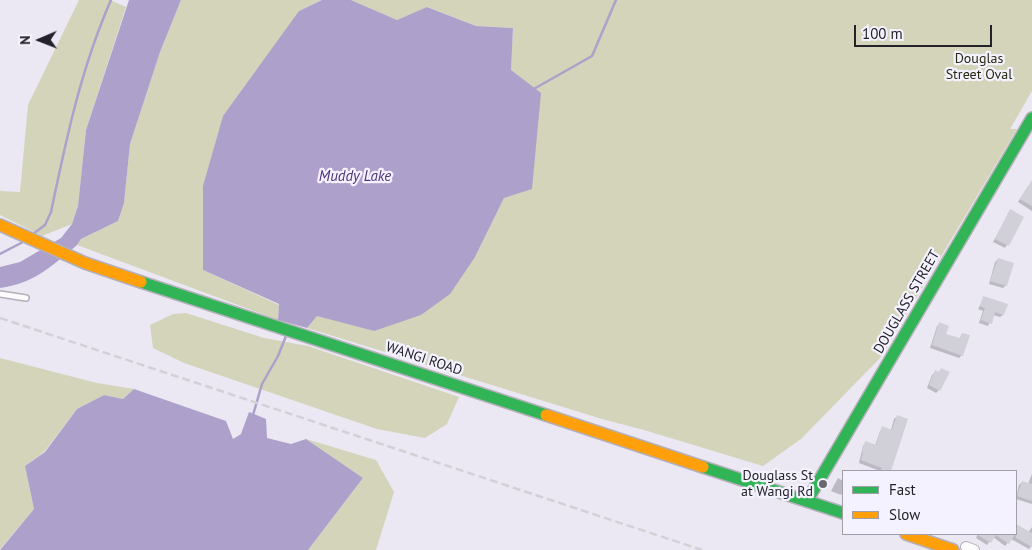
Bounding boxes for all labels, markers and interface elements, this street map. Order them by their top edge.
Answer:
north arrow [15,15,65,65]
scale bar [857,15,994,47]
text: 100 m [862,24,903,43]
text: N [16,36,34,45]
park label: Douglas Street Oval [946,51,1012,84]
water label: Muddy Lake [319,168,391,186]
street label: DOUGLASS STREET [871,247,943,357]
street label: WANGI ROAD [384,339,464,379]
place label: Douglass St at Wangi Rd [741,468,813,501]
legend [842,470,1017,535]
marker: Douglass St at Wangi Rd [817,478,829,490]
text: Fast [889,480,916,499]
text: Slow [889,505,920,524]

